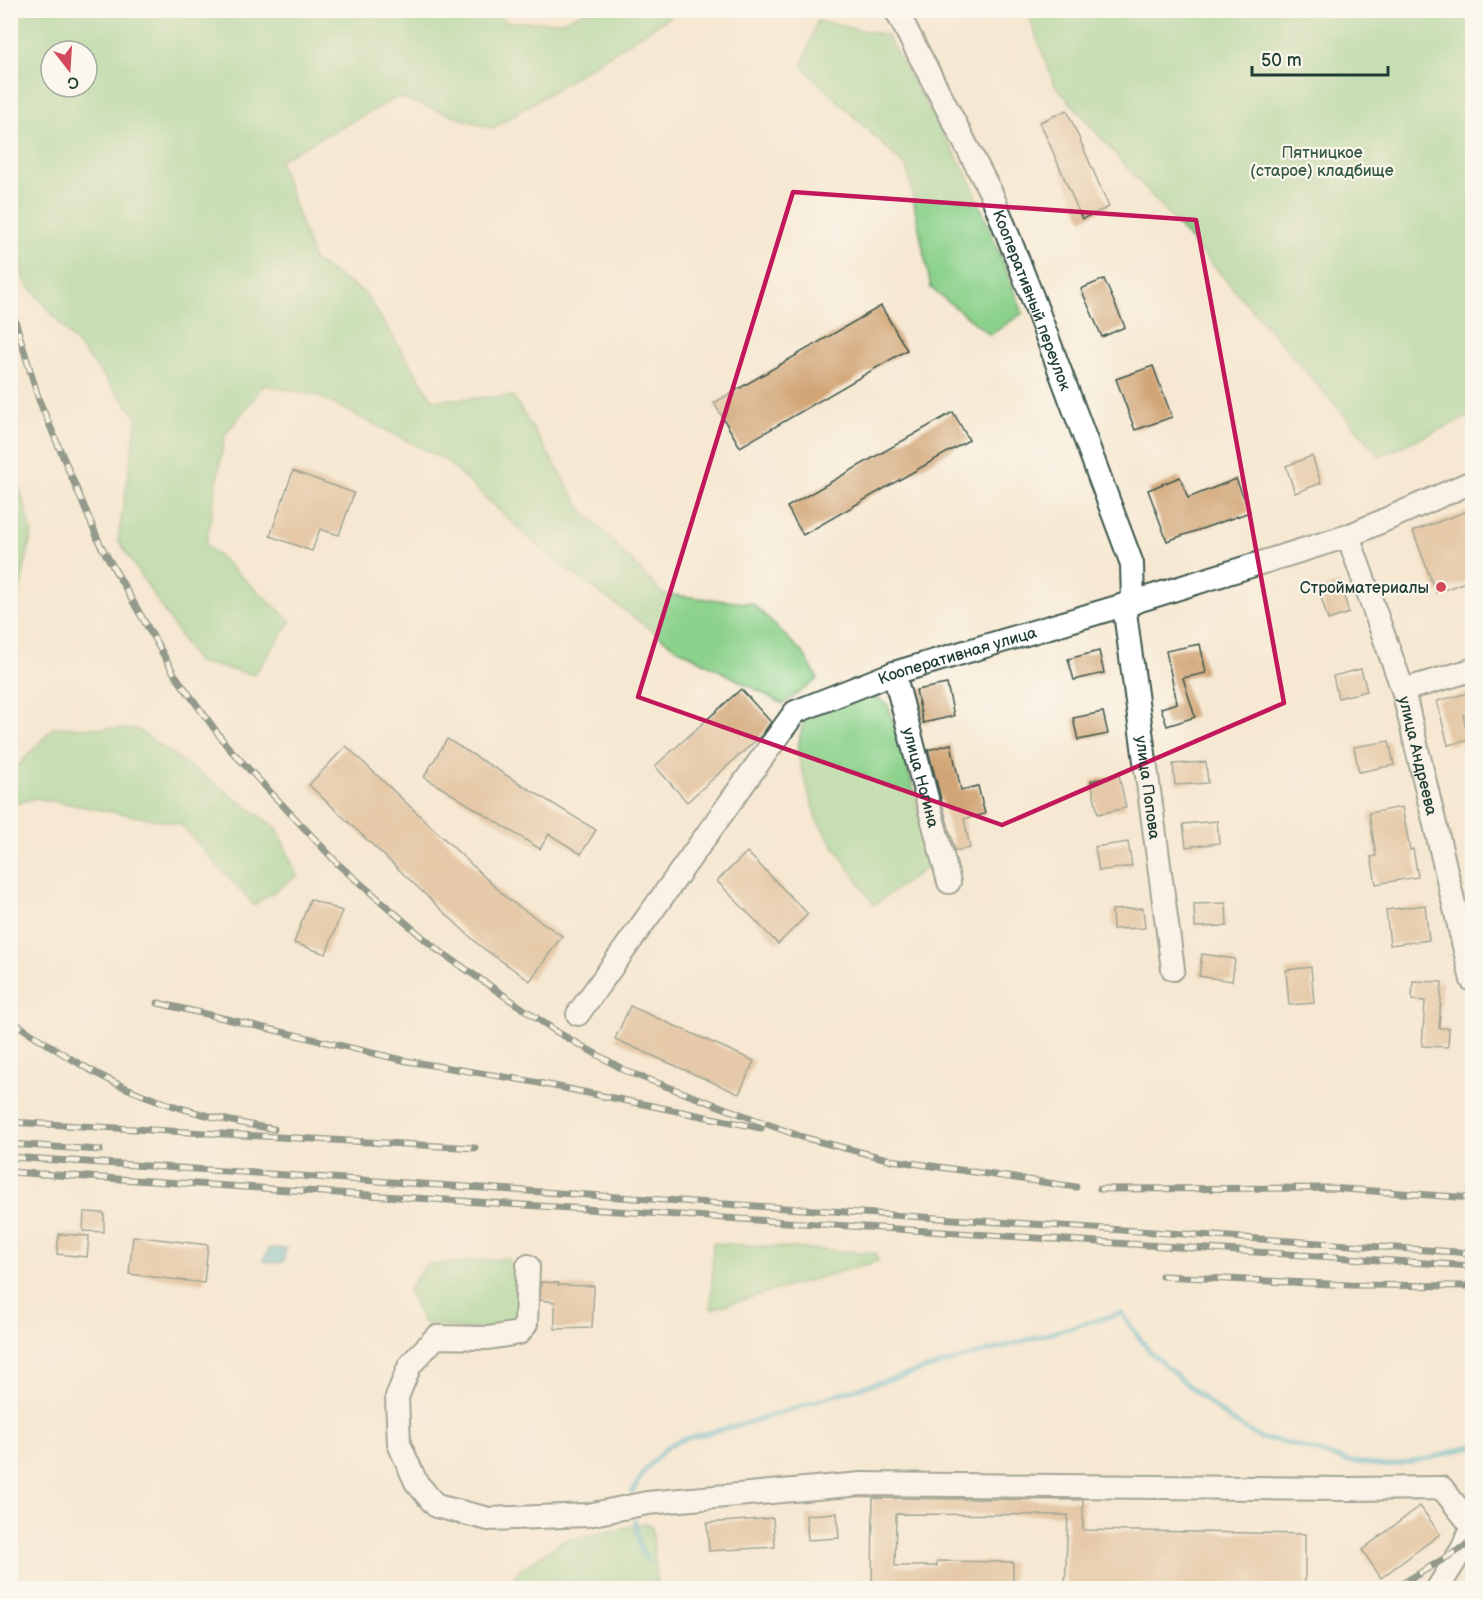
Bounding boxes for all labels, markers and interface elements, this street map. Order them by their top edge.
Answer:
north arrow [39,39,99,99]
scale bar [1252,39,1388,77]
text: 50 m [1261,50,1302,71]
text: С [65,71,81,93]
park label: Пятницкое (старое) кладбище [1250,144,1394,181]
street label: Кооперативный переулок [988,207,1075,394]
place label: Стройматериалы [1300,579,1429,598]
marker: Стройматериалы [1434,580,1448,594]
street label: Кооперативная улица [876,623,1040,689]
street label: улица Андреева [1394,695,1441,818]
street label: улица Ногина [898,726,942,830]
street label: улица Попова [1131,735,1164,841]

